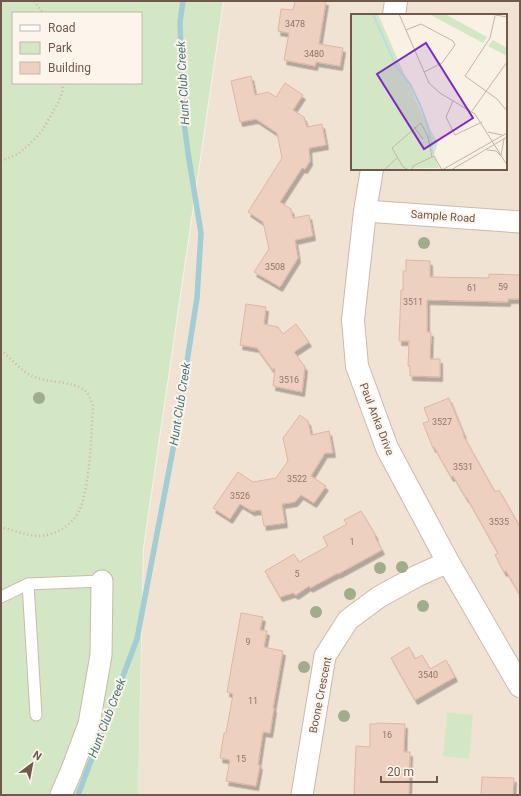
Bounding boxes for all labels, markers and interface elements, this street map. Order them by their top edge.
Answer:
legend [12,12,142,84]
inset map [351,14,507,170]
house number: 3478 [285,19,305,29]
text: Road [48,21,76,35]
water label: Hunt Club Creek [174,40,192,125]
text: Park [48,41,73,55]
house number: 3480 [304,49,324,59]
text: Building [48,61,91,75]
street label: Sample Road [410,208,476,225]
house number: 3508 [265,262,285,272]
house number: 59 [498,282,508,292]
house number: 61 [467,283,477,293]
house number: 3511 [403,297,423,307]
water label: Hunt Club Creek [167,360,194,447]
house number: 3516 [279,375,299,385]
street label: Paul Anka Drive [357,381,396,457]
house number: 3527 [432,417,452,427]
house number: 3531 [453,462,473,472]
house number: 3522 [287,474,307,484]
house number: 3526 [230,491,250,501]
house number: 3535 [489,517,509,527]
house number: 1 [349,537,355,547]
house number: 5 [294,569,300,579]
house number: 9 [245,637,251,647]
street label: Boone Crescent [307,655,334,734]
house number: 3540 [418,670,438,680]
water label: Hunt Club Creek [85,675,129,760]
house number: 11 [248,696,258,706]
house number: 16 [382,730,392,740]
north arrow [12,744,52,784]
text: N [30,748,44,764]
house number: 15 [236,754,246,764]
scale bar [381,758,437,784]
text: 20 m [387,765,414,779]

